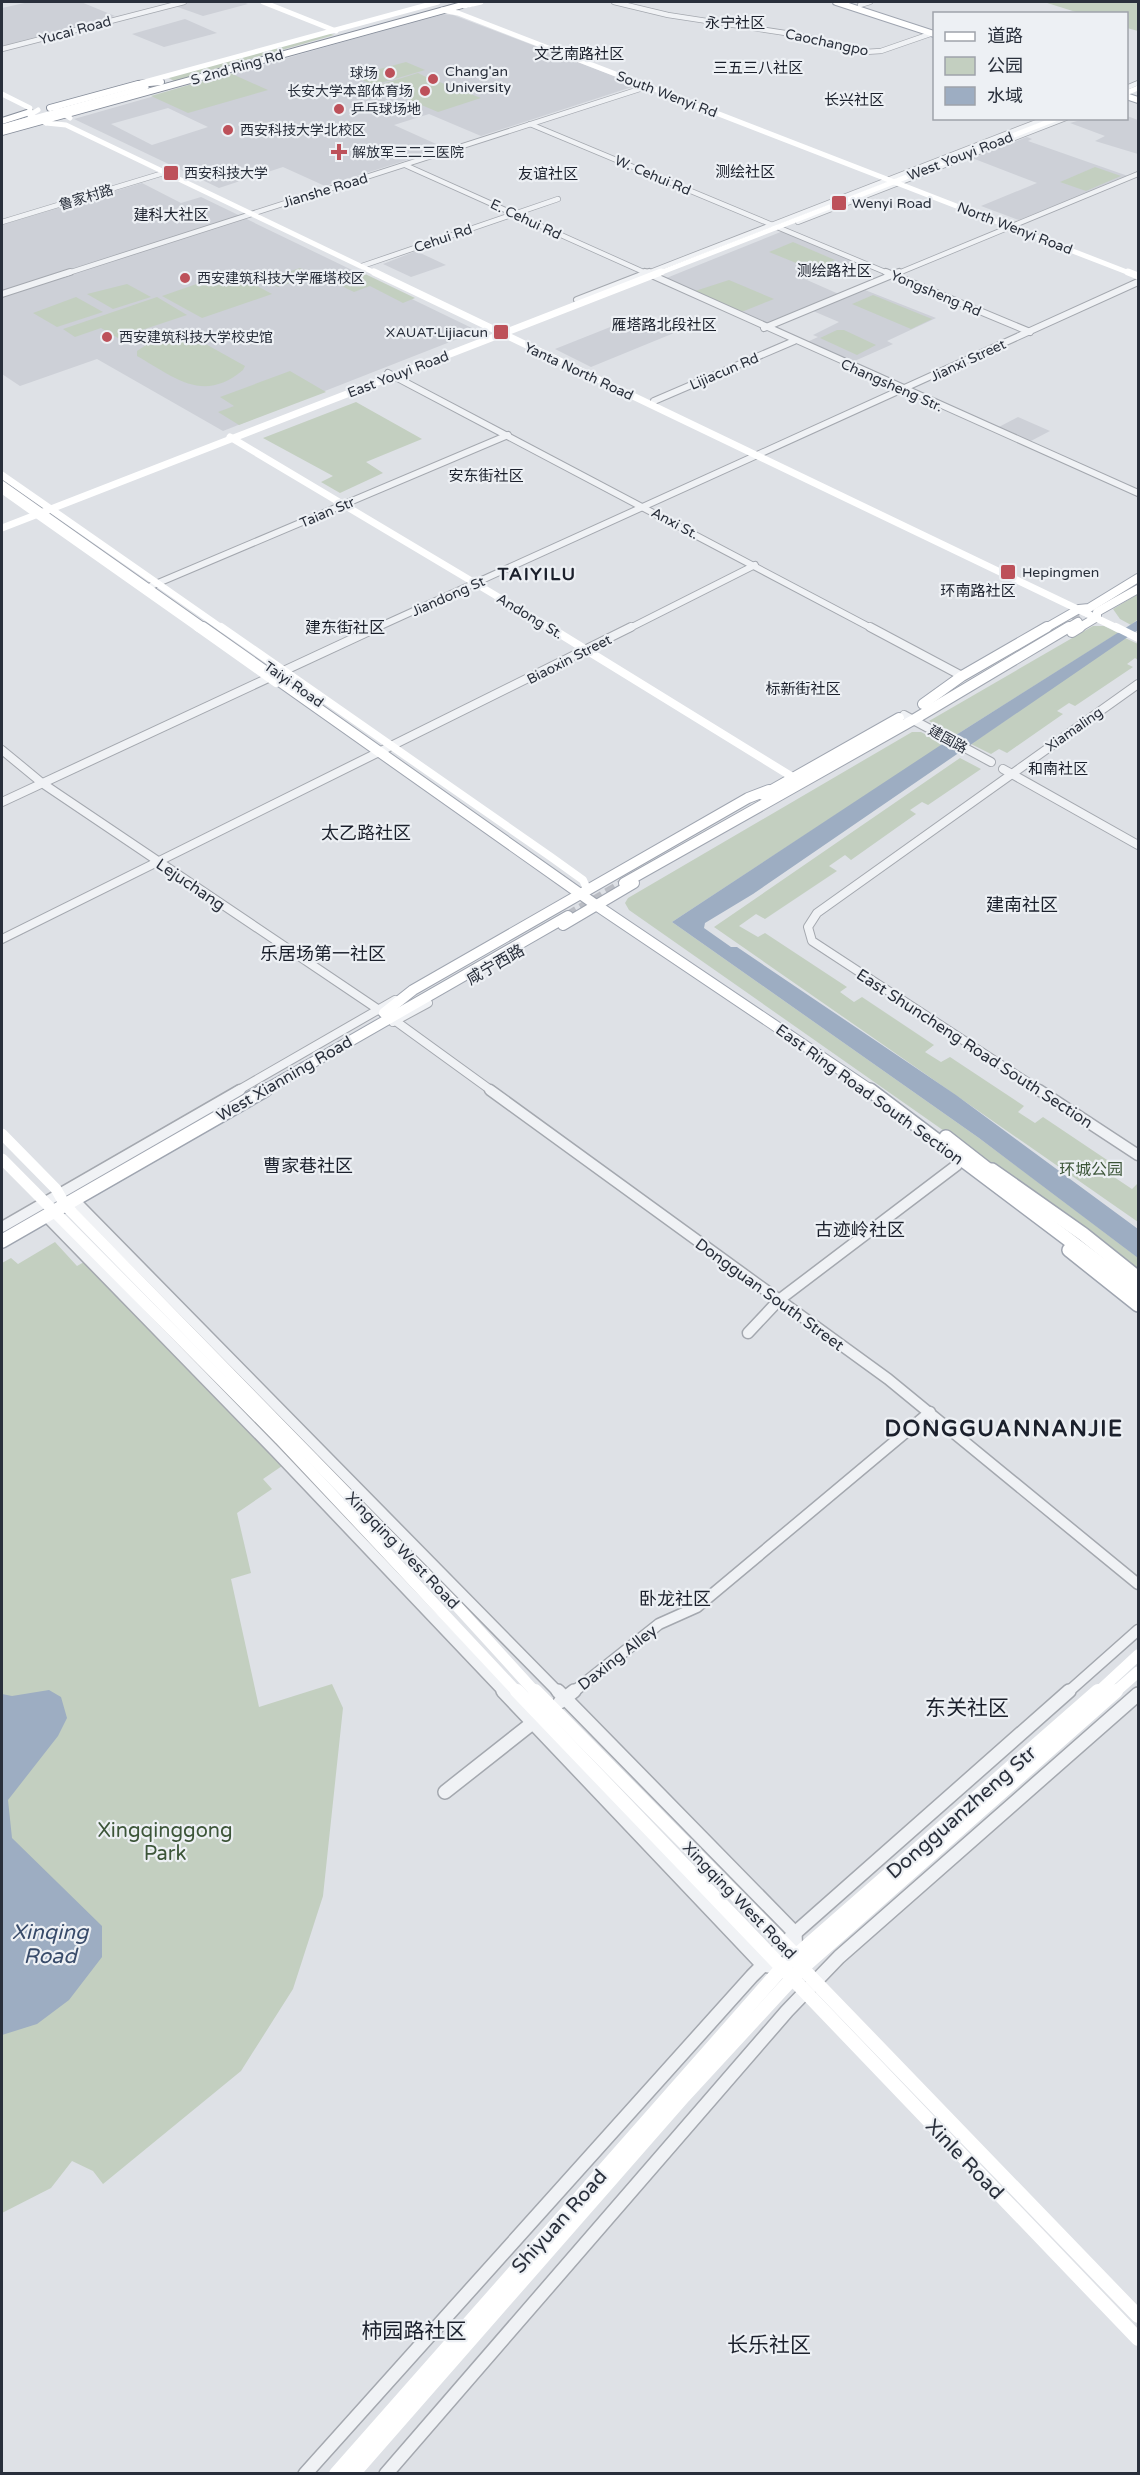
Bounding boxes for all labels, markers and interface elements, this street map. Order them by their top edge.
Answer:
legend [933,12,1128,120]
street label: Yucai Road [37,13,113,48]
district label: 永宁社区 [705,14,765,32]
street label: Caochangpo [784,25,870,60]
text: 道路 [987,25,1023,47]
district label: 文艺南路社区 [534,45,624,63]
street label: S 2nd Ring Rd [189,46,285,89]
text: 公园 [987,55,1023,77]
district label: 三五三八社区 [713,59,803,77]
place label: Chang'an University [445,63,511,96]
place label: 球场 [350,65,378,82]
marker: 球场 [383,66,397,80]
street label: South Wenyi Rd [614,67,720,121]
marker: Chang'an University [426,72,440,86]
place label: 长安大学本部体育场 [287,83,413,100]
marker: 长安大学本部体育场 [418,84,432,98]
text: 水域 [987,85,1023,107]
district label: 长兴社区 [824,91,884,109]
place label: 乒乓球场地 [351,101,421,118]
marker: 乒乓球场地 [332,102,346,116]
place label: 西安科技大学北校区 [240,122,366,139]
marker: 西安科技大学北校区 [221,123,235,137]
street label: West Youyi Road [905,128,1015,184]
marker: 解放军三二三医院 [330,143,348,161]
place label: 解放军三二三医院 [352,144,464,161]
street label: W. Cehui Rd [612,152,693,199]
district label: 测绘社区 [715,163,775,181]
marker: 西安科技大学 [162,164,180,182]
place label: 西安科技大学 [184,165,268,182]
district label: 友谊社区 [518,165,578,183]
street label: Jianshe Road [280,169,370,212]
street label: 鲁家村路 [57,181,115,214]
marker: Wenyi Road [830,194,848,212]
place label: Wenyi Road [852,195,932,212]
street label: E. Cehui Rd [487,196,564,243]
street label: North Wenyi Road [955,199,1075,258]
district label: 建科大社区 [133,206,209,224]
street label: Cehui Rd [412,221,474,256]
district label: 测绘路社区 [796,262,872,280]
street label: Yongsheng Rd [888,267,984,320]
place label: 西安建筑科技大学雁塔校区 [197,270,365,287]
marker: 西安建筑科技大学雁塔校区 [178,271,192,285]
district label: 雁塔路北段社区 [611,316,717,334]
marker: XAUAT·Lijiacun [492,323,510,341]
place label: XAUAT·Lijiacun [386,324,488,341]
place label: 西安建筑科技大学校史馆 [119,329,273,346]
marker: 西安建筑科技大学校史馆 [100,330,114,344]
street label: Jianxi Street [928,335,1009,385]
street label: Yanta North Road [521,339,636,404]
street label: East Youyi Road [345,347,451,402]
street label: Lijiacun Rd [687,349,761,394]
street label: Changsheng Str. [838,355,945,416]
district label: 安东街社区 [448,467,524,485]
street label: Taian Str [297,493,358,532]
street label: Anxi St. [648,504,701,543]
district label: TAIYILU [496,563,577,585]
marker: Hepingmen [999,563,1017,581]
place label: Hepingmen [1022,564,1099,581]
street label: Jiandong St [409,572,488,620]
district label: 环南路社区 [940,582,1016,600]
street label: Andong St. [493,590,566,643]
district label: 建东街社区 [305,618,385,638]
street label: Biaoxin Street [524,631,615,688]
street label: Taiyi Road [261,658,327,711]
district label: 标新街社区 [765,680,841,698]
street label: Xiamaling [1042,704,1106,755]
street label: 建国路 [925,722,970,757]
district label: 和南社区 [1028,760,1088,778]
district label: 太乙路社区 [321,822,411,844]
street label: Lejuchang [152,854,229,915]
district label: 建南社区 [986,894,1058,916]
street label: 咸宁西路 [463,940,528,990]
district label: 乐居场第一社区 [260,943,386,965]
street label: East Shuncheng Road South Section [852,965,1096,1133]
street label: East Ring Road South Section [772,1020,967,1170]
street label: West Xianning Road [213,1032,356,1126]
district label: 曹家巷社区 [263,1155,353,1177]
park label: 环城公园 [1059,1160,1123,1180]
district label: 古迹岭社区 [815,1219,905,1241]
street label: Dongguan South Street [691,1234,848,1356]
district label: DONGGUANNANJIE [885,1416,1123,1442]
street label: Xingqing West Road [341,1488,463,1613]
district label: 卧龙社区 [639,1588,711,1610]
street label: Daxing Alley [574,1620,661,1695]
district label: 东关社区 [925,1696,1009,1721]
street label: Dongguanzheng Str [882,1741,1042,1884]
park label: Xingqinggong Park [97,1819,233,1866]
street label: Xingqing West Road [678,1838,800,1963]
water label: Xinqing Road [12,1920,90,1969]
street label: Xinle Road [920,2115,1008,2205]
street label: Shiyuan Road [507,2165,613,2278]
district label: 柿园路社区 [362,2319,467,2344]
district label: 长乐社区 [727,2333,811,2358]

